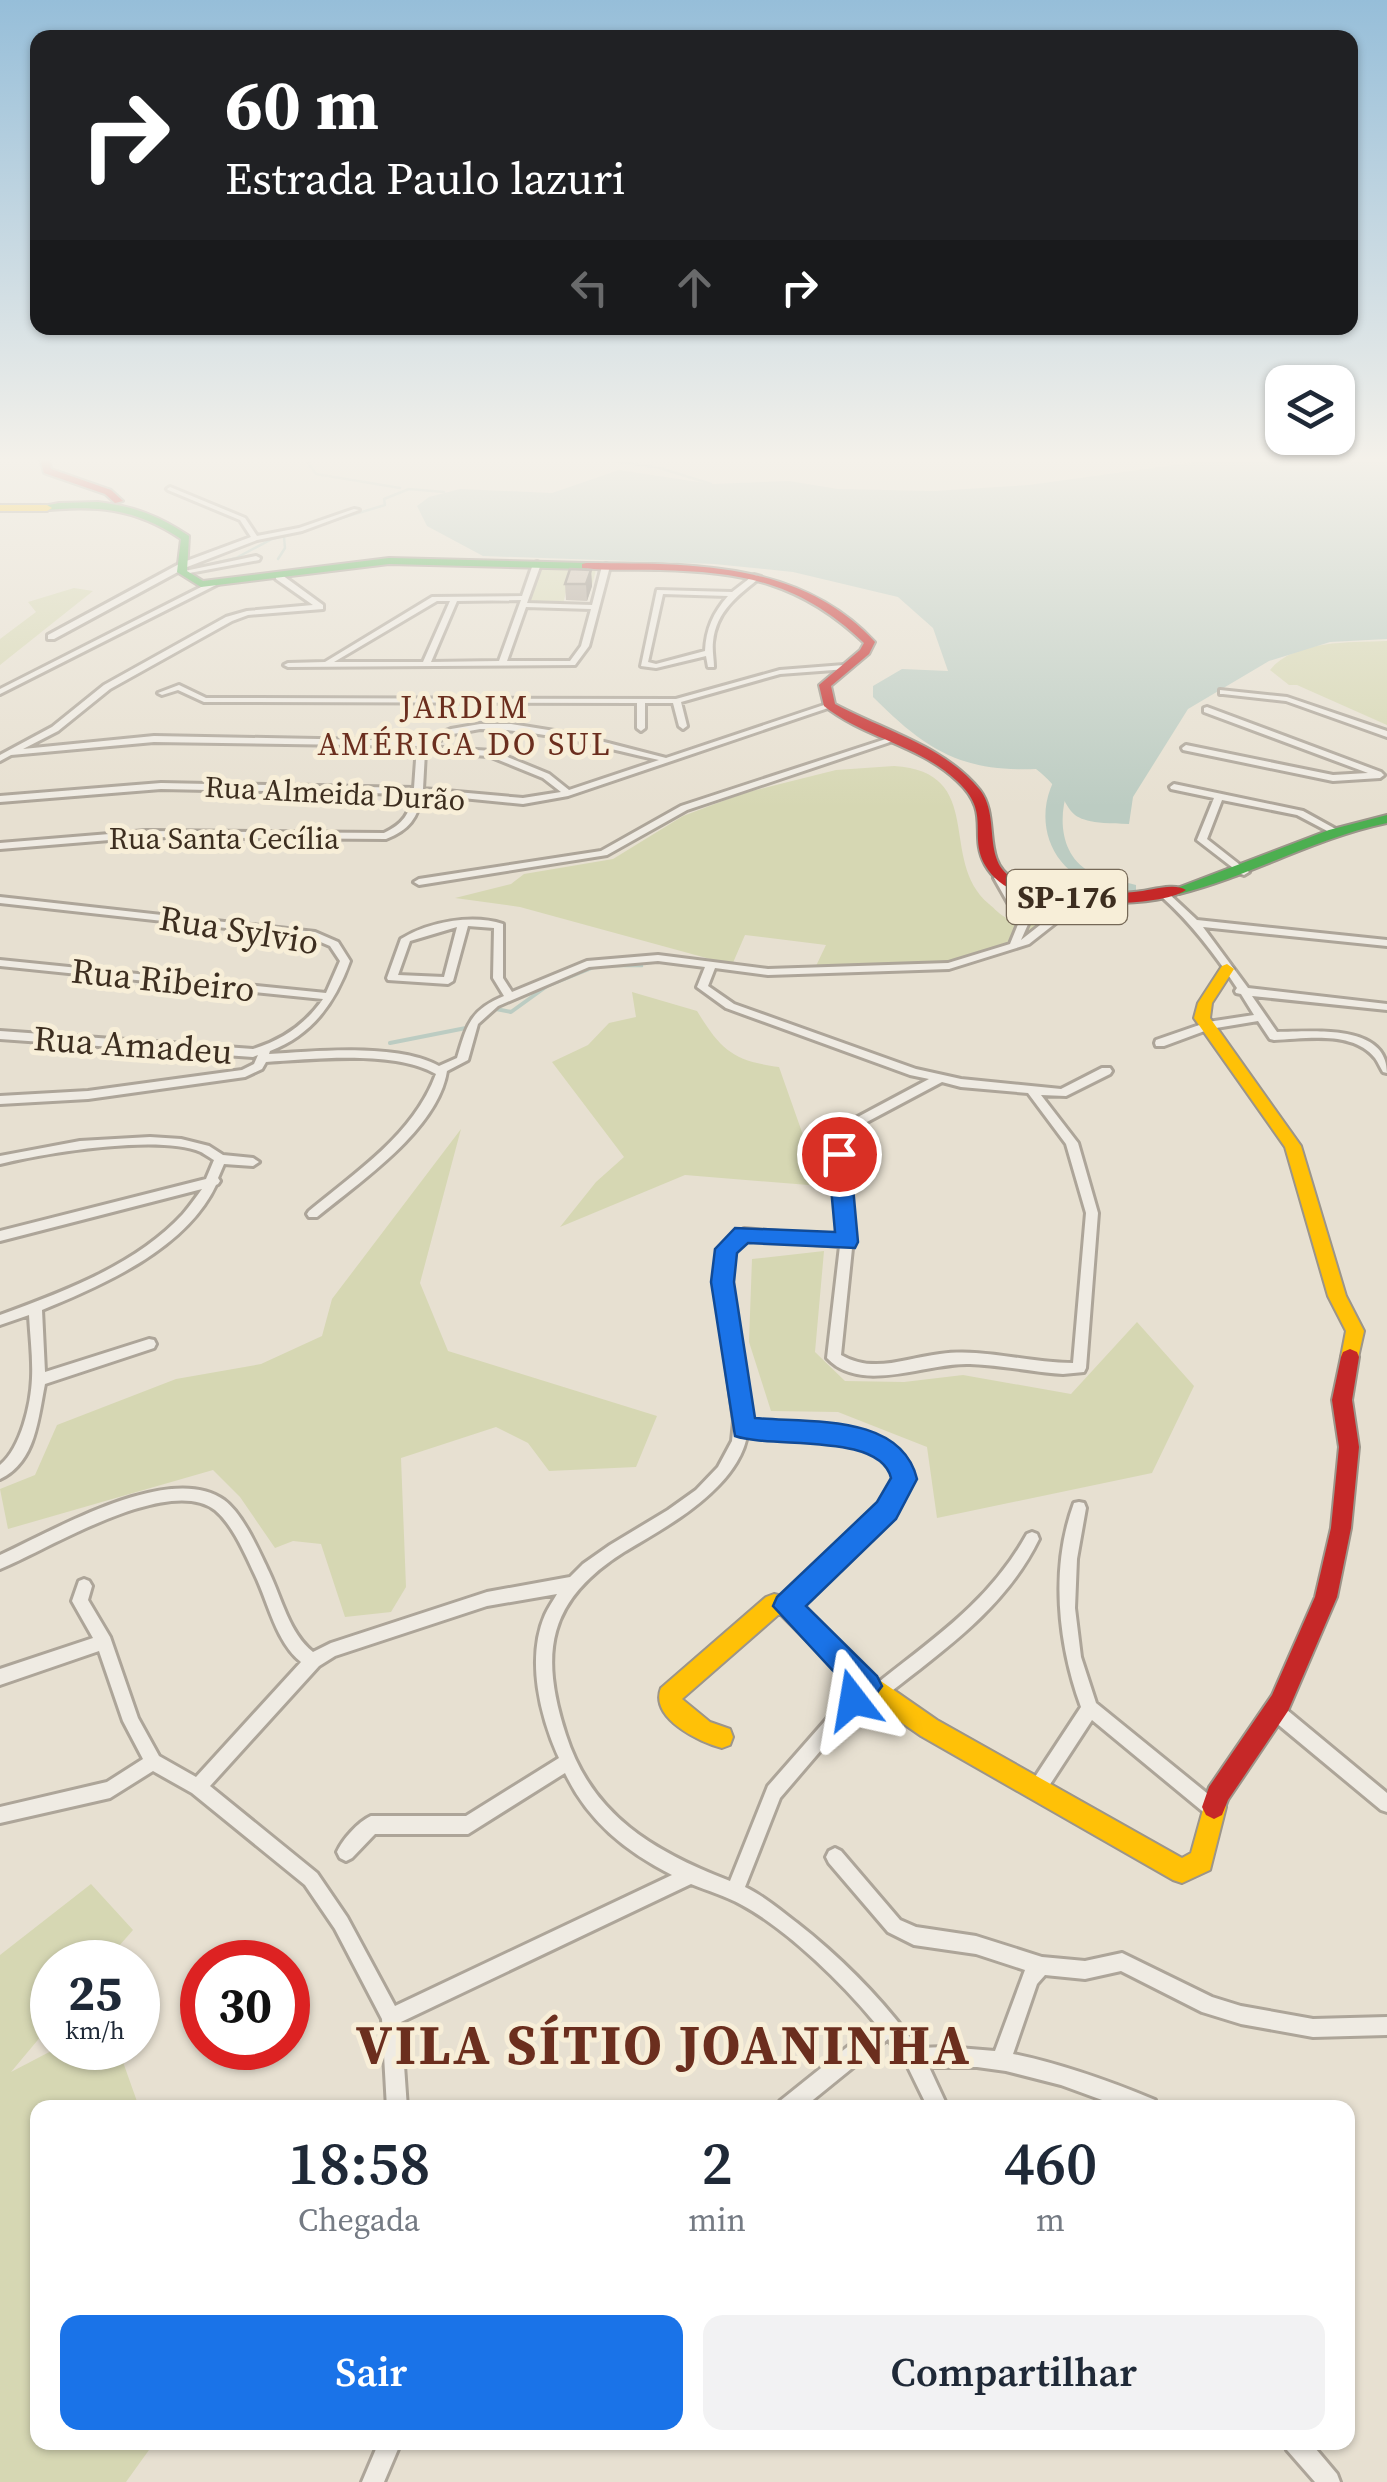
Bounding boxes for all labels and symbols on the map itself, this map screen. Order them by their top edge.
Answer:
district label: JARDIM AMÉRICA DO SUL [317,685,613,766]
street label: Rua Almeida Durão [204,766,466,820]
street label: Rua Santa Cecília [109,818,340,859]
road number: SP-176 [1007,870,1127,924]
street label: Rua Sylvio [156,894,322,966]
street label: Rua Ribeiro [69,947,257,1013]
street label: Rua Amadeu [32,1014,234,1076]
pin [797,1112,882,1197]
position arrow [801,1648,905,1752]
speed limit sign: 30 [180,1940,310,2070]
district label: VILA SÍTIO JOANINHA [356,2007,972,2082]

